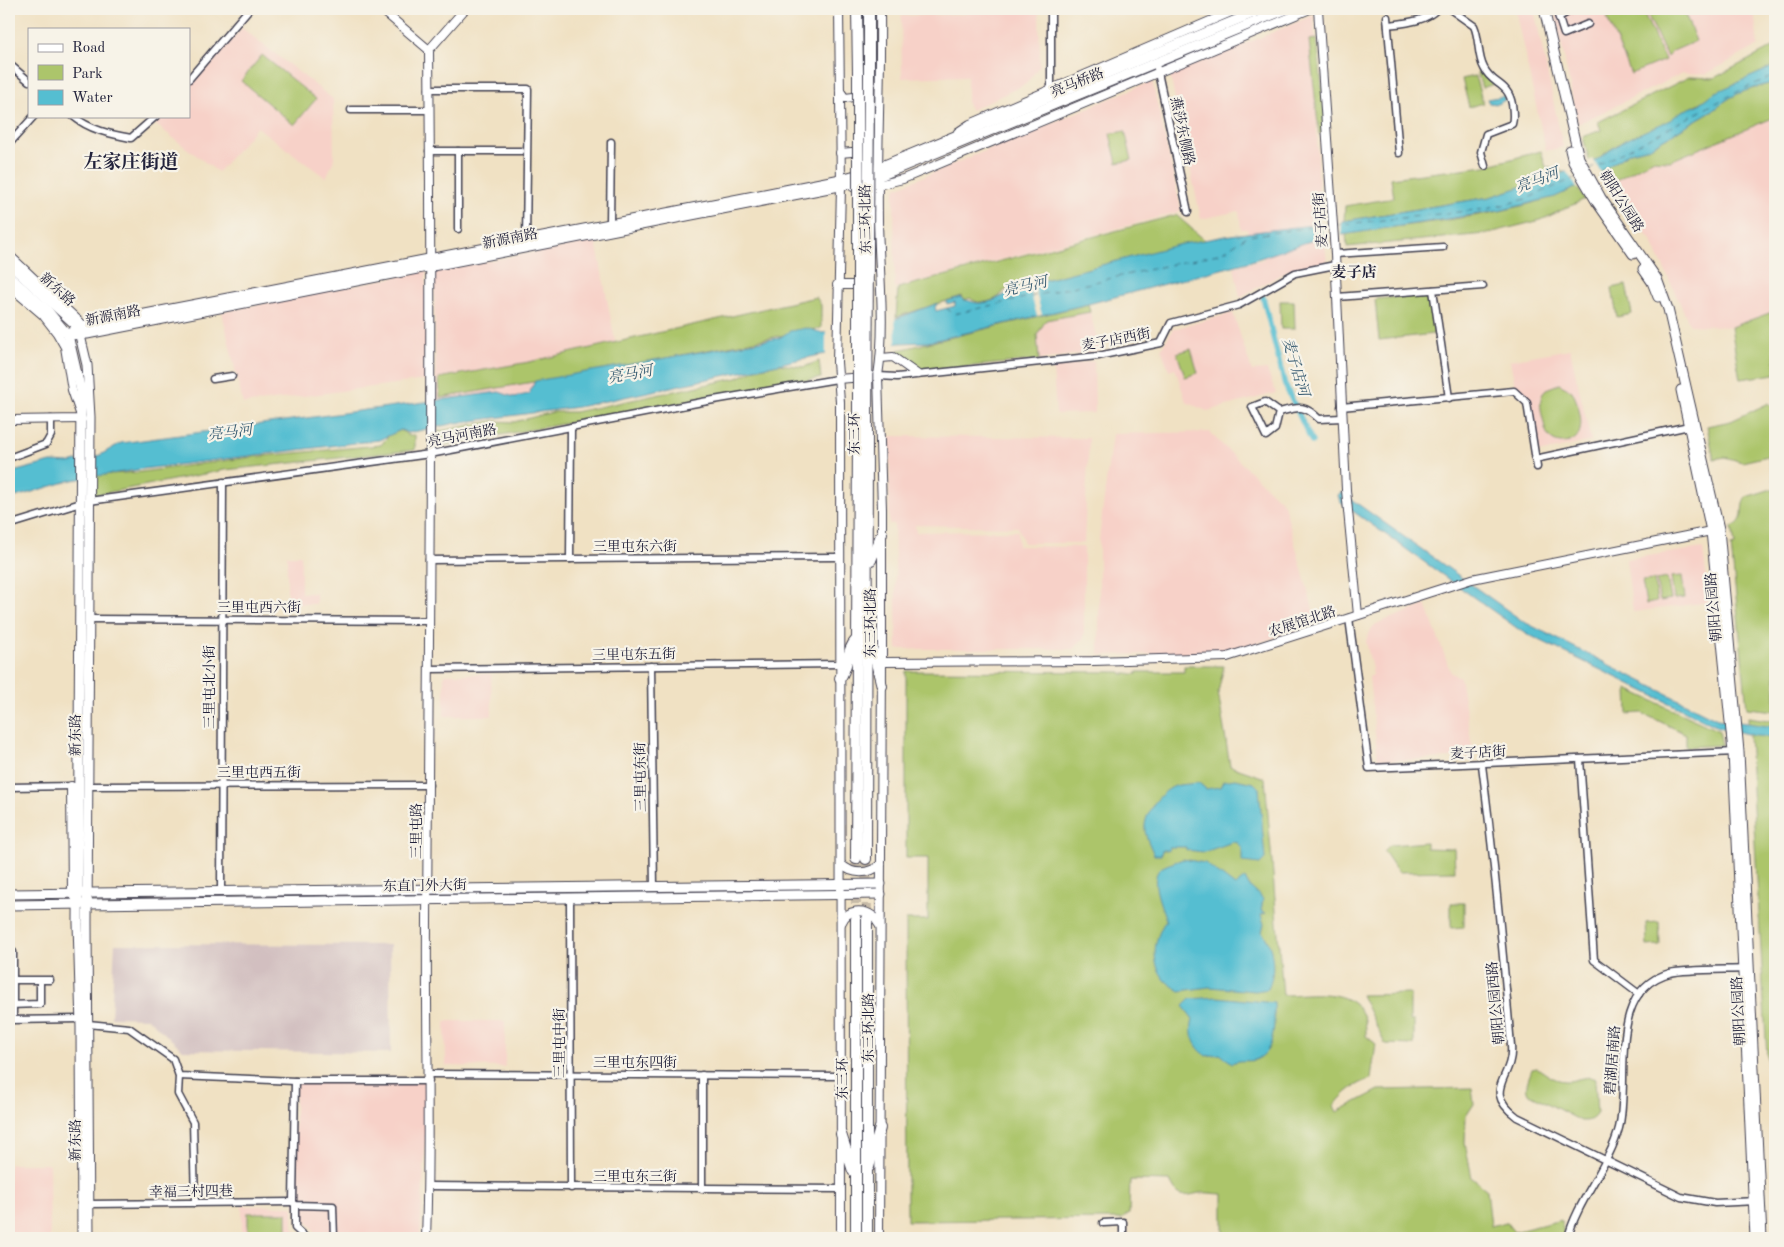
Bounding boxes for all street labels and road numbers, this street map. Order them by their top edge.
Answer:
street label: 亮马桥路 [1048,64,1106,100]
street label: 燕莎东侧路 [1168,95,1197,167]
street label: 朝阳公园路 [1597,168,1646,235]
street label: 东三环北路 [857,184,874,254]
street label: 麦子店街 [1311,192,1330,248]
street label: 新源南路 [481,226,539,251]
street label: 新东路 [37,270,78,309]
street label: 新源南路 [84,303,142,328]
street label: 麦子店西街 [1080,325,1152,354]
street label: 东三环 [847,413,862,455]
street label: 亮马河南路 [426,420,498,450]
street label: 三里屯东六街 [593,539,677,554]
street label: 朝阳公园路 [1703,571,1724,642]
street label: 东三环北路 [863,588,878,658]
street label: 三里屯西六街 [217,600,301,615]
street label: 农展馆北路 [1267,604,1338,639]
street label: 三里屯北小街 [202,645,217,729]
street label: 三里屯东五街 [592,646,676,663]
street label: 新东路 [68,714,83,756]
street label: 三里屯东街 [632,742,649,812]
street label: 麦子店街 [1450,744,1506,761]
street label: 三里屯西五街 [217,765,301,780]
street label: 三里屯路 [409,803,424,859]
street label: 东直门外大街 [383,877,467,894]
street label: 朝阳公园西路 [1484,960,1507,1045]
street label: 朝阳公园路 [1729,976,1748,1046]
street label: 东三环北路 [861,993,876,1063]
street label: 三里屯中街 [552,1008,567,1078]
street label: 碧湖居南路 [1603,1025,1622,1095]
street label: 三里屯东四街 [593,1055,677,1070]
street label: 东三环 [835,1058,850,1100]
street label: 新东路 [68,1119,83,1161]
street label: 三里屯东三街 [593,1169,677,1184]
street label: 幸福三村四巷 [149,1183,233,1200]

